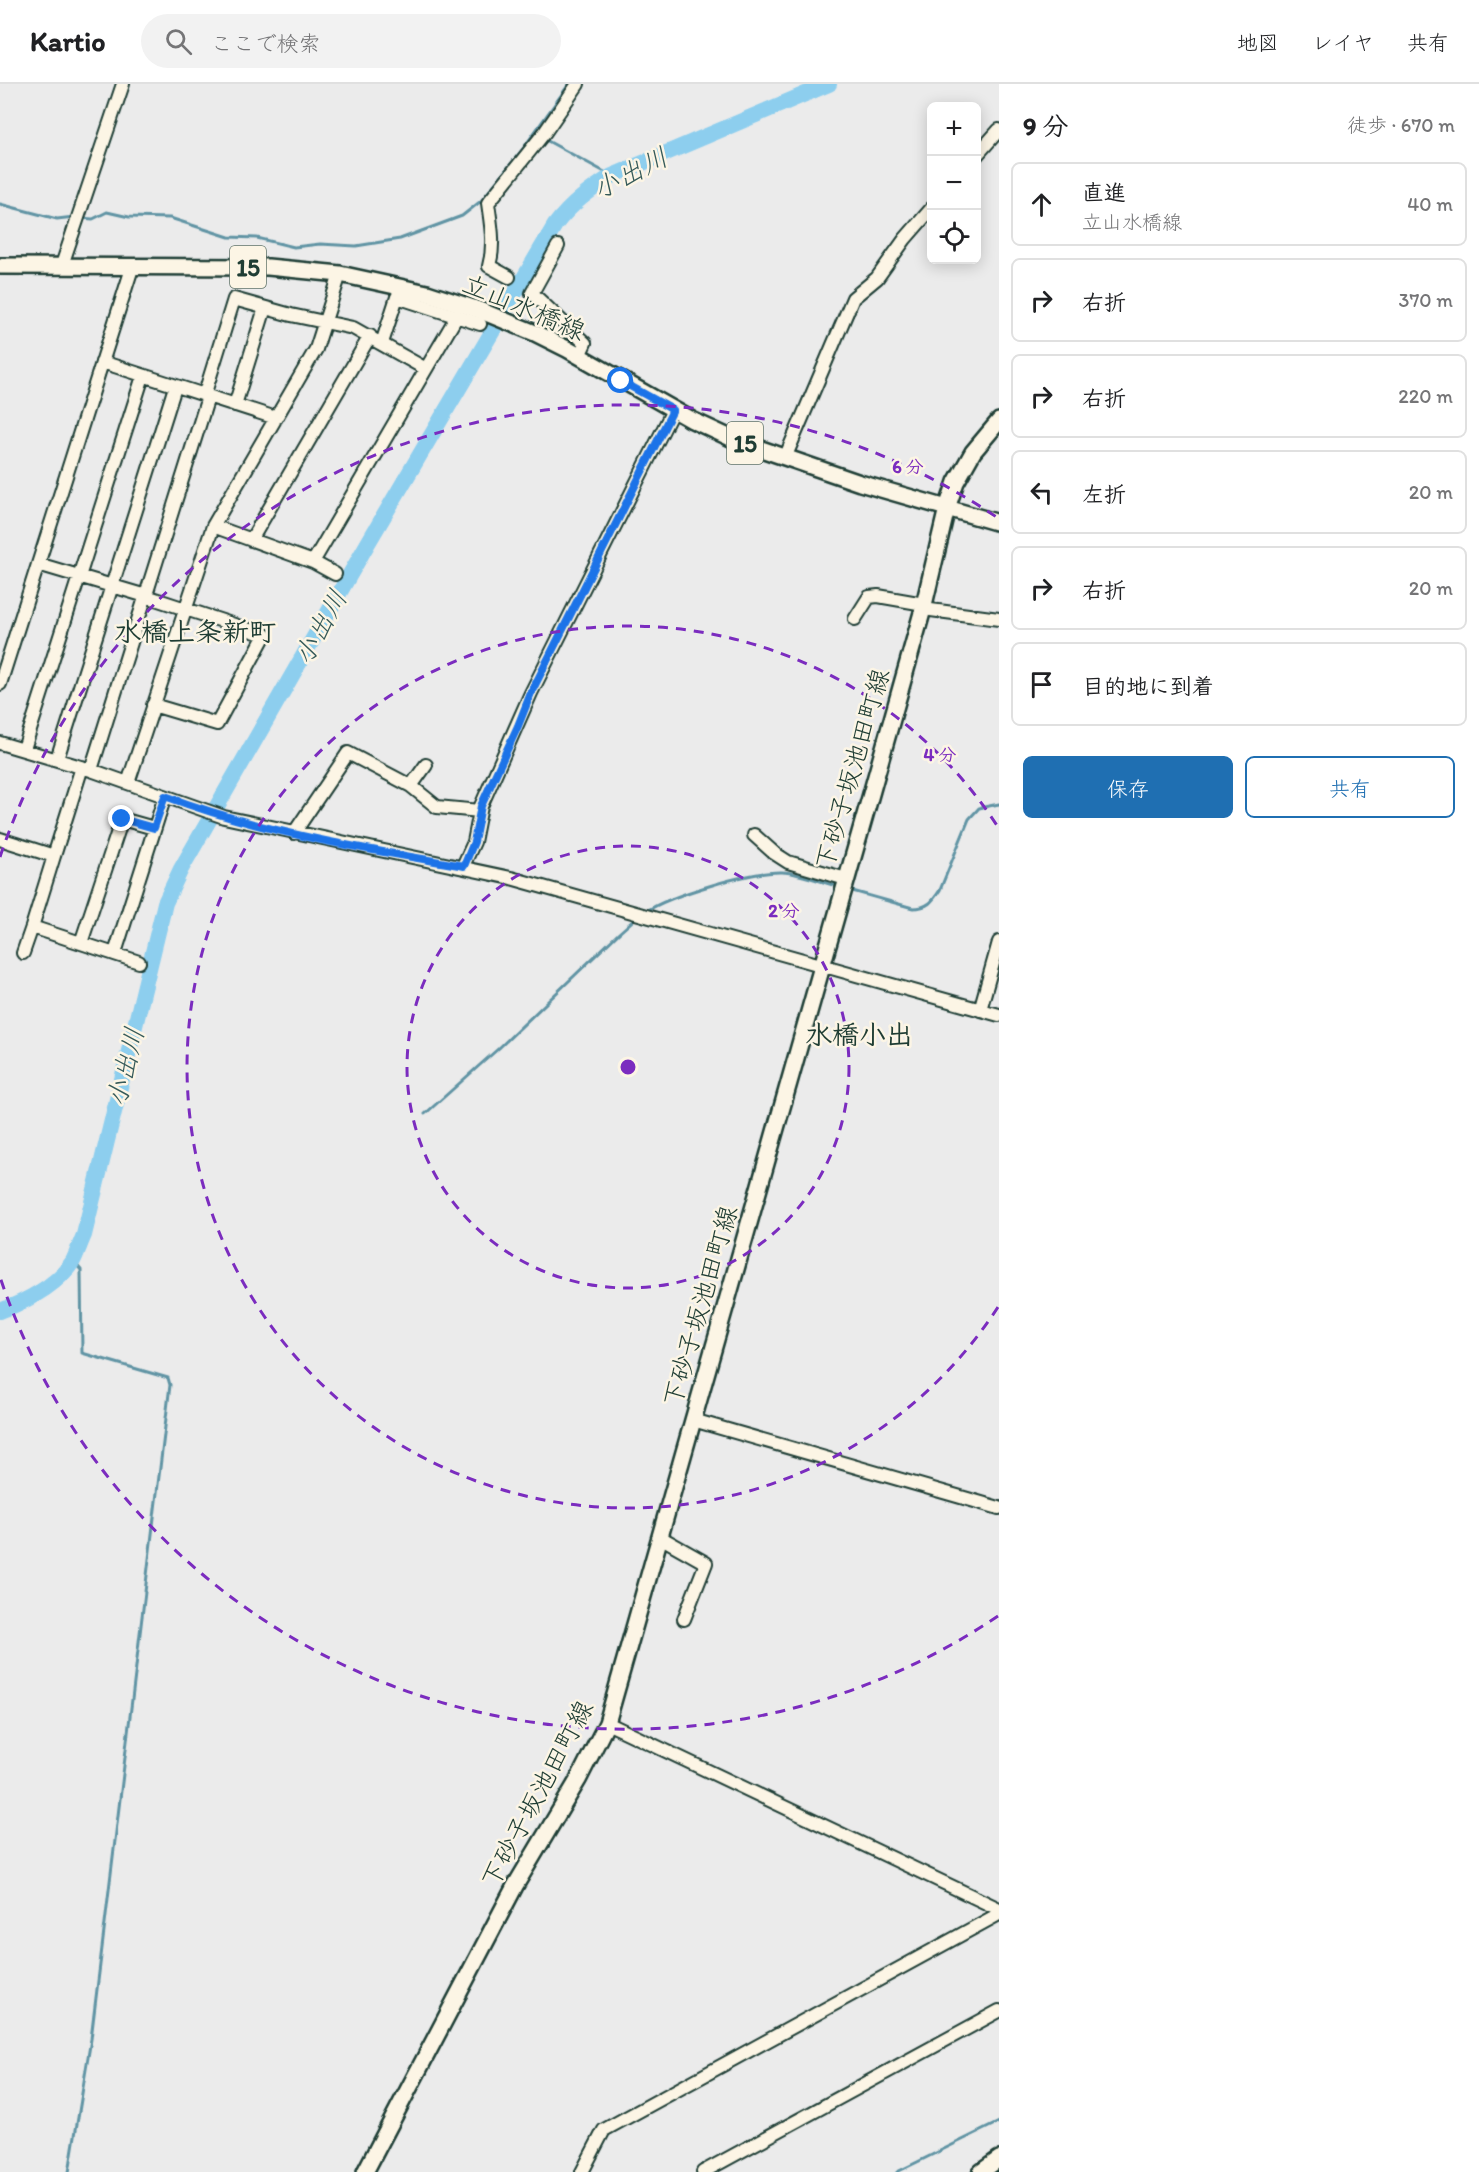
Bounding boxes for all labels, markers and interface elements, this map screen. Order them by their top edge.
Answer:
search box [141,14,561,68]
text: Kartio [30,24,105,58]
icon: search [162,25,195,58]
text: ここで検索 [210,30,320,57]
text: 地図 [1237,30,1279,55]
text: レイヤ [1312,30,1374,55]
text: 共有 [1407,30,1449,55]
map controls [927,102,981,264]
button: + [927,102,981,156]
text: 9 分 [1023,110,1068,142]
text: 徒歩 · 670 m [1347,113,1455,137]
water label: 小出川 [586,140,674,206]
button: − [927,156,981,210]
text: 直進 [1082,179,1126,206]
icon: ahead [1025,188,1058,221]
text: 40 m [1407,192,1453,216]
button: locate [927,210,981,264]
text: 立山水橋線 [1082,210,1182,234]
road number: 15 [230,246,266,288]
street label: 立山水橋線 [458,267,590,347]
icon: right [1025,284,1058,317]
text: 370 m [1399,288,1453,312]
text: 右折 [1082,289,1126,316]
route start [607,367,633,393]
icon: right [1025,380,1058,413]
text: 220 m [1398,384,1453,408]
text: 右折 [1082,385,1126,412]
road number: 15 [727,422,763,464]
text: 6 分 [892,456,924,478]
icon: left [1025,476,1058,509]
text: 20 m [1409,480,1453,504]
text: 左折 [1082,481,1126,508]
icon: right [1025,572,1058,605]
text: 20 m [1409,576,1453,600]
text: 右折 [1082,577,1126,604]
water label: 小出川 [286,584,354,670]
district label: 水橋上条新町 [114,615,276,648]
street label: 下砂子坂池田町線 [808,665,896,873]
icon: arrive [1025,668,1058,701]
text: 目的地に到着 [1082,673,1214,700]
text: 4 分 [924,744,956,766]
button: 保存 [1023,756,1233,818]
button: 共有 [1245,756,1455,818]
route end [108,805,134,831]
text: 2 分 [768,900,800,922]
district label: 水橋小出 [805,1018,913,1051]
water label: 小出川 [99,1024,151,1110]
centre of rings [618,1057,638,1077]
street label: 下砂子坂池田町線 [656,1202,744,1410]
street label: 下砂子坂池田町線 [474,1695,600,1893]

